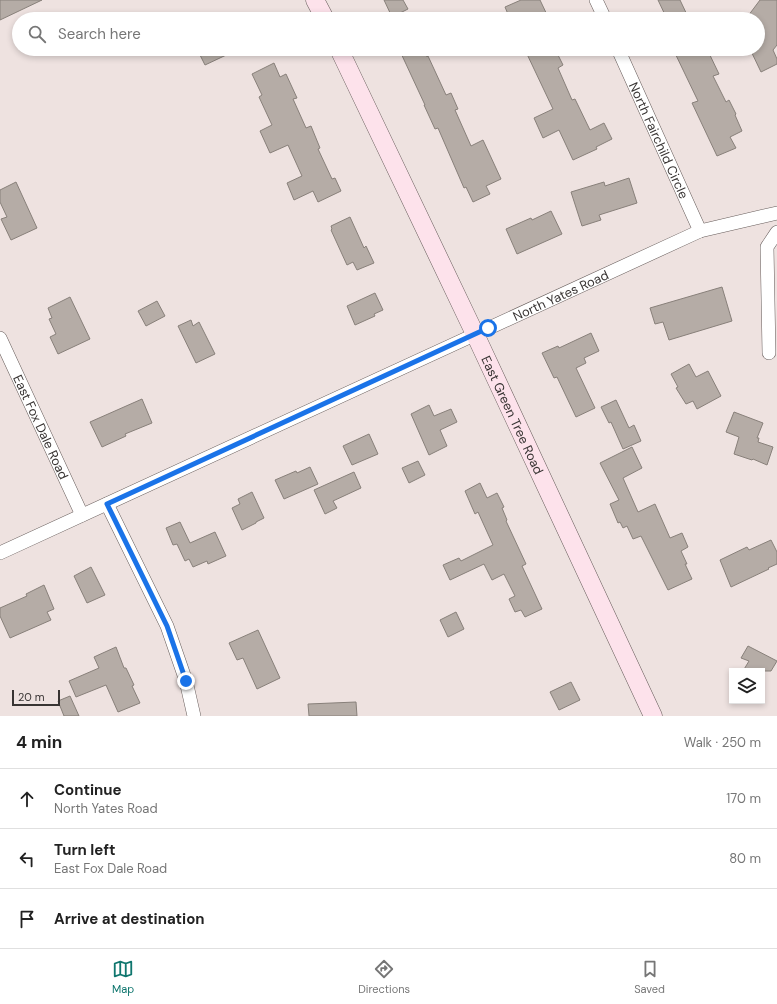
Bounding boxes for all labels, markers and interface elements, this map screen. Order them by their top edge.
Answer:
search box [12,12,765,56]
icon: search [26,23,48,45]
text: Search here [58,24,141,44]
street label: North Fairchild Circle [625,79,692,201]
street label: North Yates Road [510,266,611,325]
route start [479,319,497,337]
street label: East Green Tree Road [477,353,547,477]
street label: East Fox Dale Road [9,372,72,482]
map controls [729,668,765,704]
button: layers [729,668,765,704]
route end [177,672,195,690]
scale bar [12,688,60,707]
text: 20 m [18,690,44,704]
text: 4 min [16,731,62,753]
text: Walk · 250 m [684,734,761,751]
text: Continue [54,780,122,800]
icon: ahead [16,788,38,810]
text: 170 m [726,790,761,807]
text: North Yates Road [54,800,158,817]
text: Turn left [54,840,115,860]
icon: left [16,848,38,870]
text: 80 m [729,850,761,867]
text: East Fox Dale Road [54,860,167,877]
icon: arrive [16,908,38,930]
text: Arrive at destination [54,909,205,929]
tab: Map [112,958,134,996]
tab: Directions [358,958,410,996]
tab: Saved [634,958,665,996]

